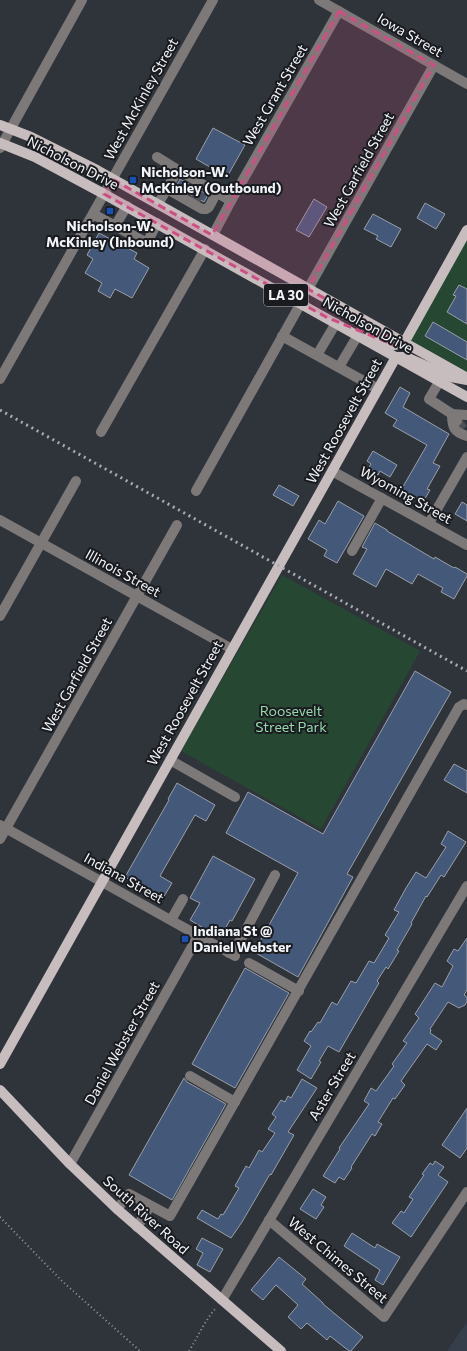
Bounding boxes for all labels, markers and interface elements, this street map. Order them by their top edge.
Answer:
street label: Iowa Street [375,9,446,60]
street label: West McKinley Street [100,35,181,163]
street label: West Grant Street [239,41,311,149]
street label: West Garfield Street [320,109,397,230]
street label: Nicholson Drive [25,132,122,193]
place label: Nicholson-W. McKinley (Outbound) [141,163,282,196]
marker: Nicholson-W. McKinley (Outbound) [128,175,138,185]
marker: Nicholson-W. McKinley (Inbound) [105,206,115,216]
place label: Nicholson-W. McKinley (Inbound) [46,217,174,250]
road number: LA 30 [264,284,308,306]
street label: Nicholson Drive [320,293,416,356]
street label: West Roosevelt Street [302,355,385,486]
street label: Wyoming Street [357,462,456,527]
street label: Illinois Street [83,545,164,600]
street label: West Garfield Street [38,614,115,735]
street label: West Roosevelt Street [143,637,226,768]
park label: Roosevelt Street Park [255,702,327,735]
street label: Indiana Street [81,849,167,907]
place label: Indiana St @ Daniel Webster [193,922,291,955]
marker: Indiana St @ Daniel Webster [180,934,190,944]
street label: Daniel Webster Street [80,978,163,1108]
street label: Aster Street [304,1048,359,1123]
street label: South River Road [100,1172,193,1257]
street label: West Chimes Street [285,1213,392,1306]

